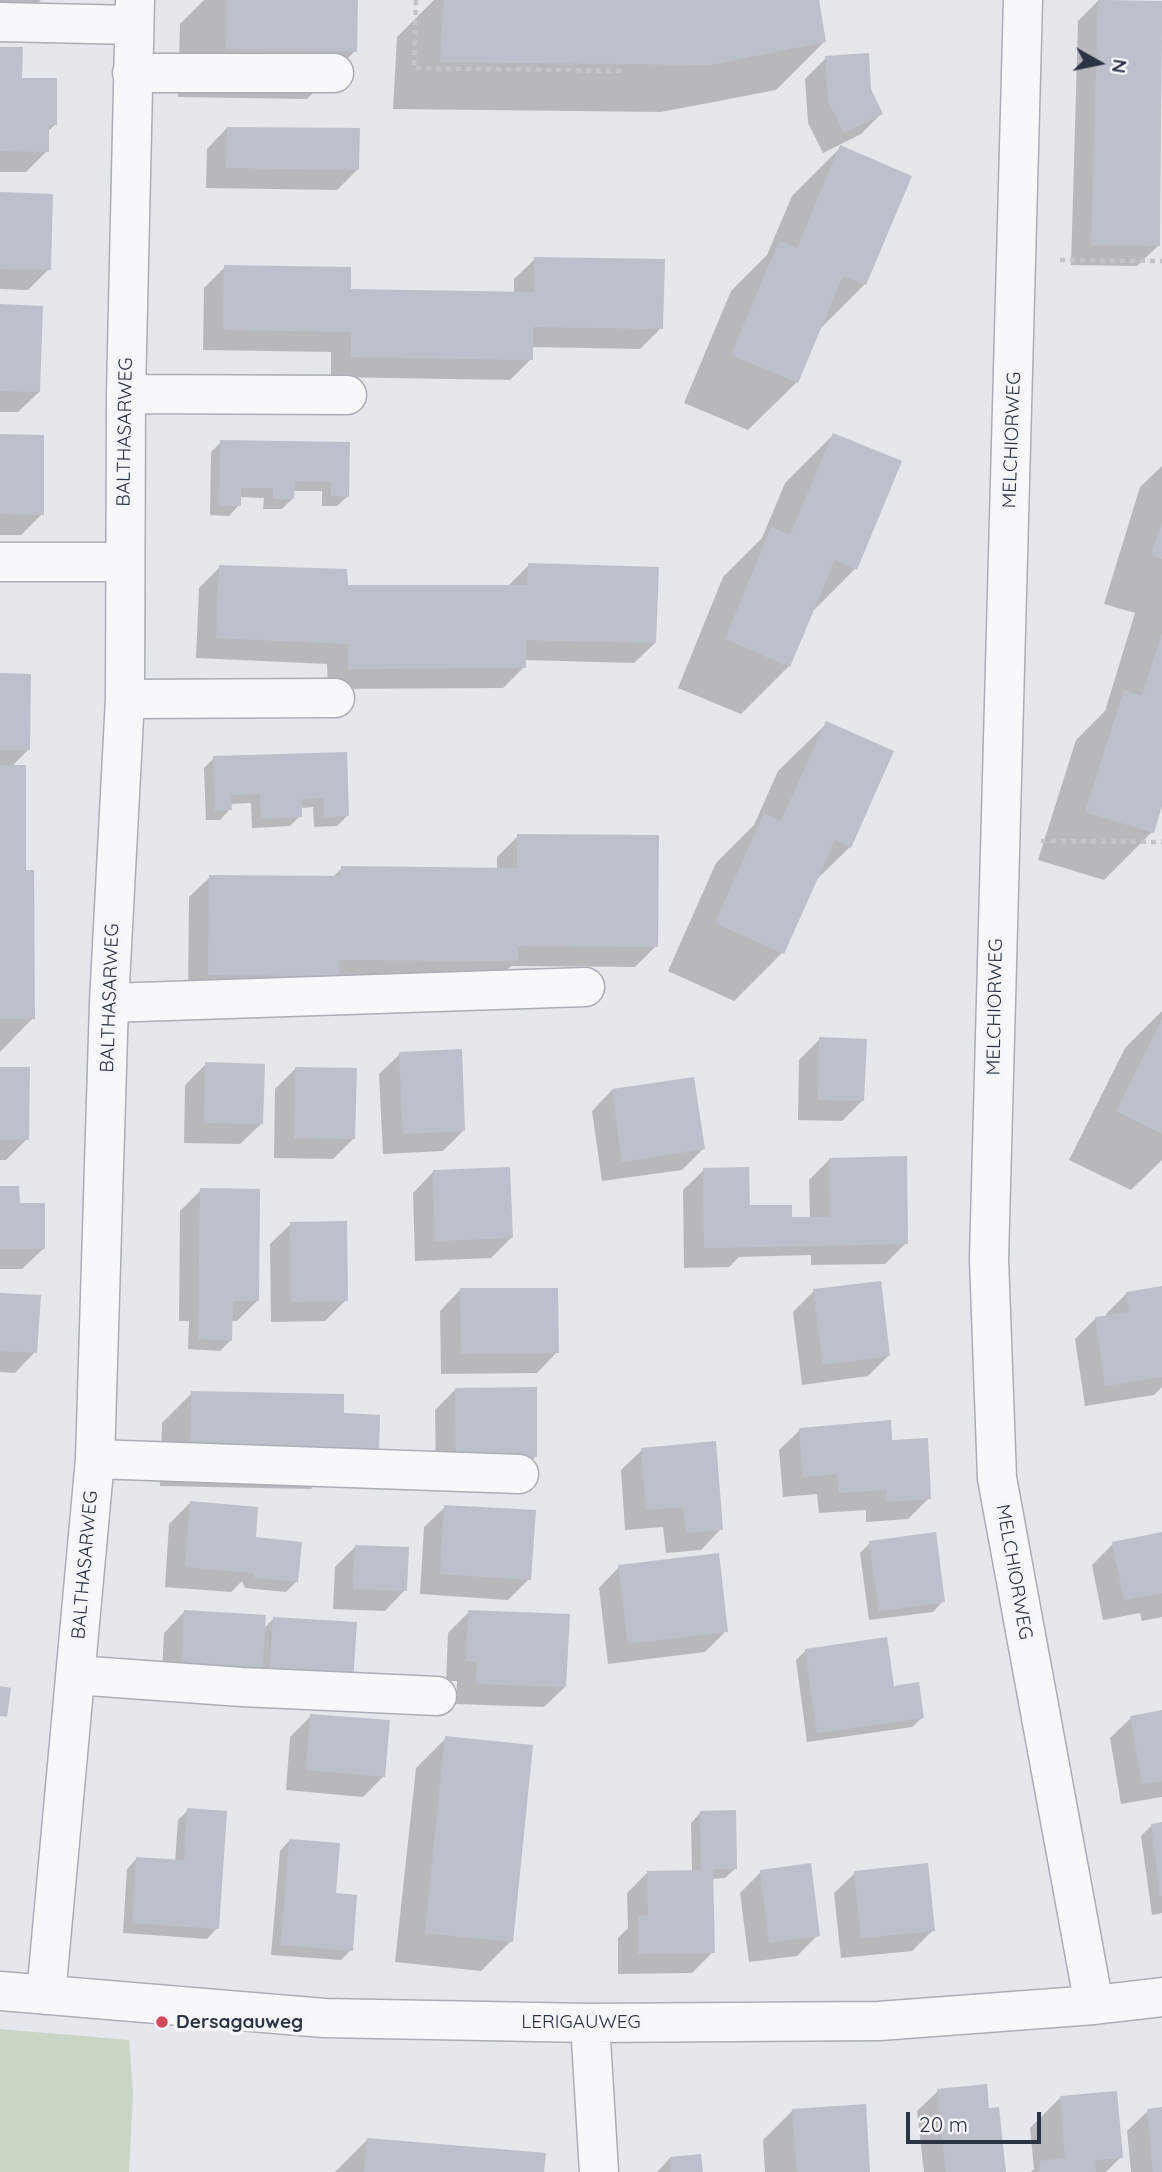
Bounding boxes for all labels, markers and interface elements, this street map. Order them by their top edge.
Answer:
north arrow [1064,28,1134,98]
text: N [1107,58,1133,75]
street label: BALTHASARWEG [112,357,138,507]
street label: MELCHIORWEG [998,371,1026,509]
street label: BALTHASARWEG [96,923,124,1073]
street label: MELCHIORWEG [982,938,1008,1076]
street label: BALTHASARWEG [67,1490,103,1640]
street label: MELCHIORWEG [991,1503,1037,1641]
place label: Dersagauweg [176,2011,303,2033]
street label: LERIGAUWEG [521,2011,641,2033]
marker: Dersagauweg [154,2014,170,2030]
scale bar [910,2098,1045,2142]
text: 20 m [919,2111,968,2137]

